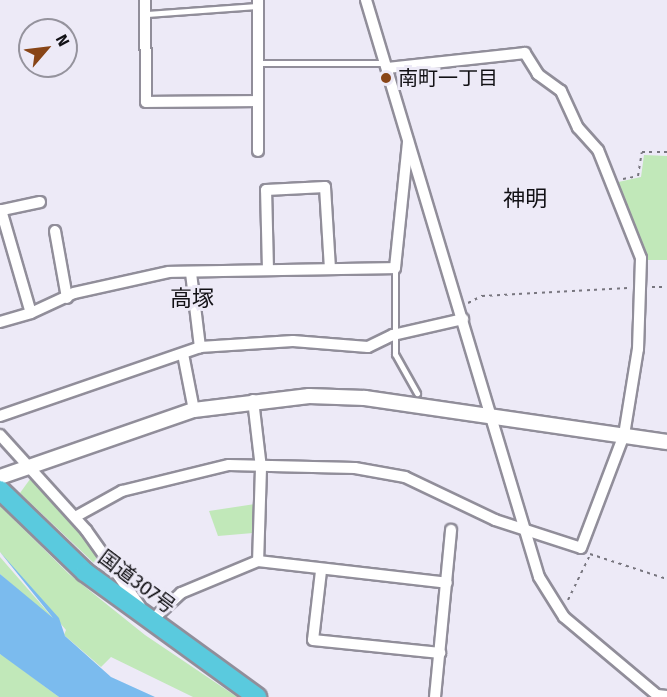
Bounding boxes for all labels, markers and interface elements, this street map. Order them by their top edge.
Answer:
north arrow [18,18,78,78]
text: N [52,31,73,49]
place label: 南町一丁目 [398,66,498,90]
marker: 南町一丁目 [379,71,393,85]
district label: 神明 [503,186,547,212]
district label: 高塚 [170,286,214,312]
street label: 国道307号 [94,545,180,619]

